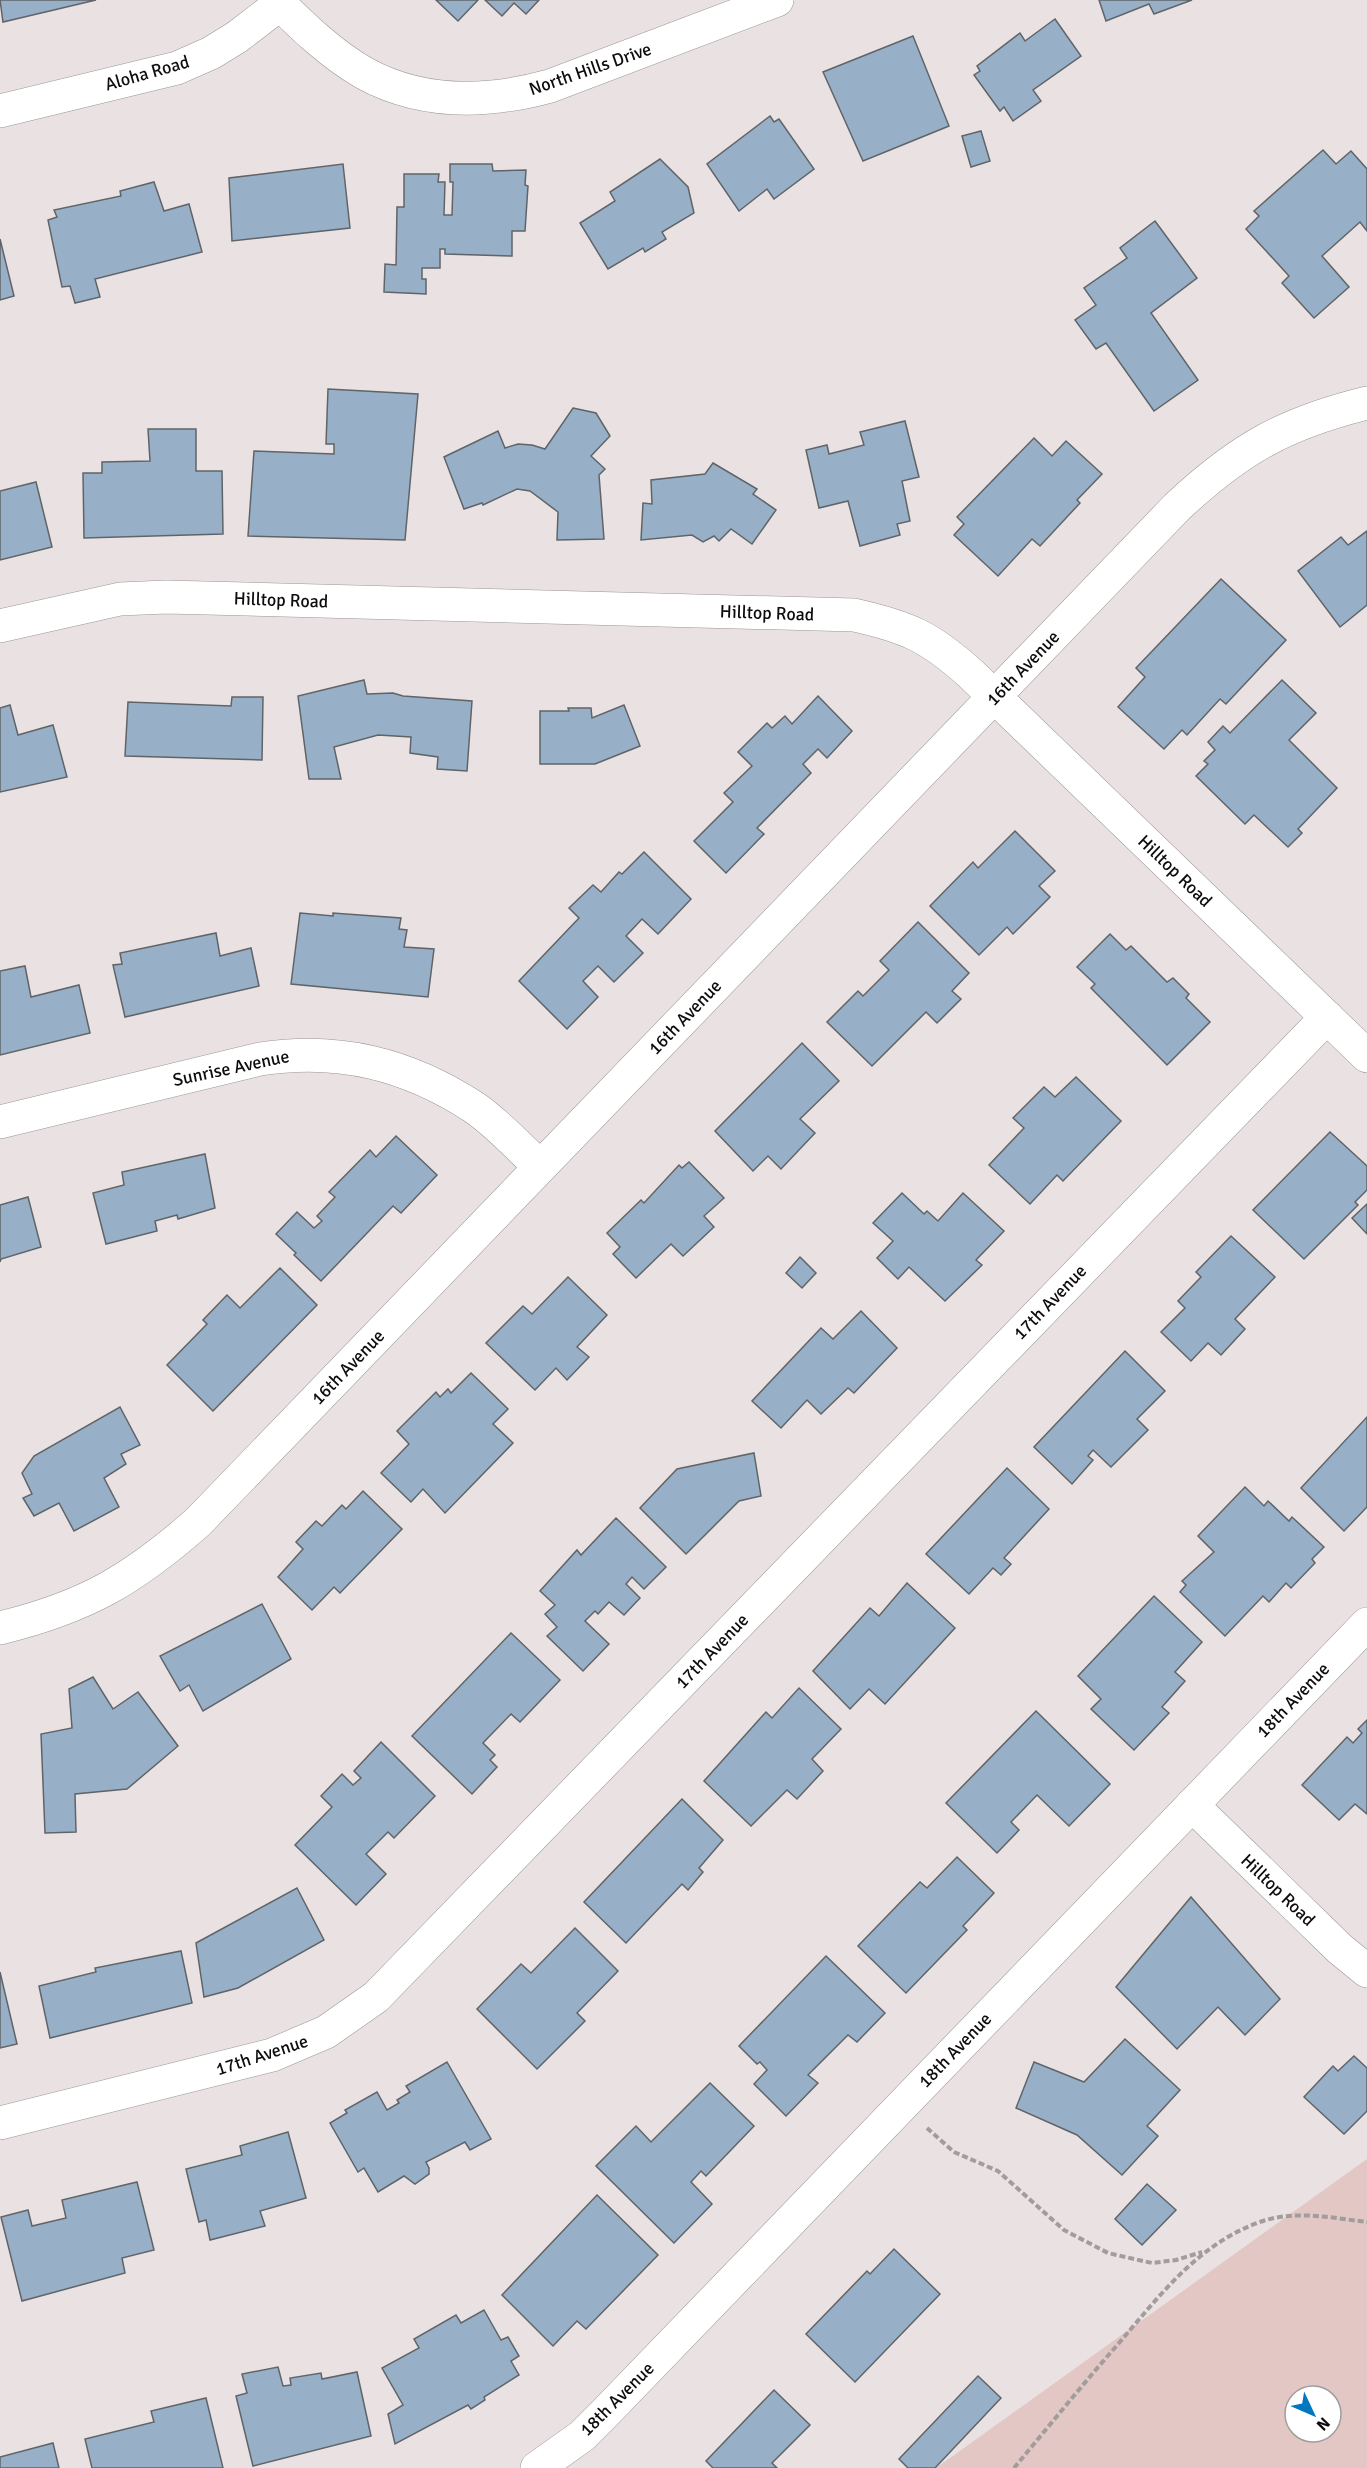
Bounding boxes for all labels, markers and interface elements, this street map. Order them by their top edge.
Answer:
street label: North Hills Drive [526,38,654,100]
street label: Aloha Road [102,50,192,96]
street label: Hilltop Road [233,587,329,613]
street label: Hilltop Road [719,600,815,626]
street label: 16th Avenue [982,626,1064,710]
street label: Hilltop Road [1133,830,1217,912]
street label: 16th Avenue [644,975,726,1059]
street label: Sunrise Avenue [171,1045,291,1091]
street label: 17th Avenue [1009,1260,1091,1344]
street label: 16th Avenue [307,1325,389,1409]
street label: 17th Avenue [671,1609,753,1693]
street label: 18th Avenue [1252,1658,1334,1742]
street label: Hilltop Road [1236,1849,1320,1931]
street label: 18th Avenue [914,2008,996,2092]
street label: 17th Avenue [213,2030,311,2080]
street label: 18th Avenue [575,2357,659,2441]
north arrow [1283,2384,1343,2444]
text: N [1312,2413,1334,2435]

